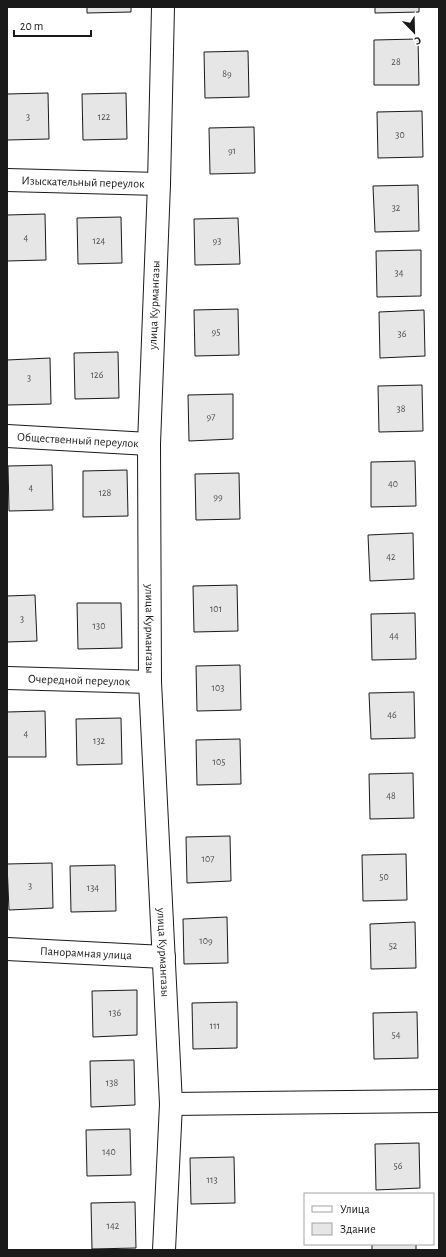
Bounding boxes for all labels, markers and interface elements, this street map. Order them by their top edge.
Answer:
scale bar [14,12,91,38]
north arrow [394,12,434,52]
text: 20 m [20,20,43,32]
text: С [413,34,423,47]
house number: 28 [391,57,401,67]
house number: 89 [222,69,232,79]
house number: 3 [26,112,30,122]
house number: 122 [98,112,111,122]
house number: 30 [395,130,405,140]
house number: 91 [228,146,236,156]
street label: Изыскательный переулок [21,174,145,190]
house number: 32 [392,203,401,213]
house number: 4 [24,233,29,243]
house number: 124 [93,236,106,246]
house number: 93 [213,236,221,246]
street label: улица Курмангазы [146,260,163,351]
house number: 34 [395,268,404,278]
house number: 95 [212,327,220,337]
house number: 36 [398,329,407,339]
house number: 126 [91,370,104,380]
house number: 3 [27,373,31,383]
house number: 38 [397,404,406,414]
house number: 97 [207,412,215,422]
street label: Общественный переулок [17,431,140,449]
house number: 40 [388,479,398,489]
house number: 4 [29,483,34,493]
house number: 128 [99,488,112,498]
house number: 99 [213,492,223,502]
house number: 42 [386,552,396,562]
street label: улица Курмангазы [143,583,156,673]
house number: 101 [210,604,222,614]
house number: 3 [20,614,24,624]
house number: 130 [93,621,105,631]
house number: 44 [389,631,399,641]
street label: Очередной переулок [28,673,131,688]
house number: 103 [212,683,224,693]
house number: 46 [387,710,397,720]
house number: 4 [24,729,29,739]
house number: 132 [93,736,105,746]
house number: 105 [213,757,225,767]
house number: 48 [386,791,396,801]
house number: 107 [202,854,214,864]
house number: 50 [379,872,389,882]
house number: 3 [28,881,32,891]
house number: 134 [87,883,99,893]
street label: улица Курмангазы [154,907,172,997]
house number: 109 [199,936,213,946]
house number: 52 [389,941,398,951]
street label: Панорамная улица [40,945,133,961]
house number: 136 [109,1008,121,1018]
house number: 111 [210,1021,220,1031]
house number: 54 [392,1030,401,1040]
house number: 138 [106,1078,118,1088]
house number: 140 [102,1147,116,1157]
house number: 56 [394,1161,403,1171]
house number: 113 [207,1175,218,1185]
legend [304,1193,434,1245]
text: Улица [340,1203,370,1215]
house number: 142 [107,1221,120,1231]
text: Здание [340,1223,376,1235]

